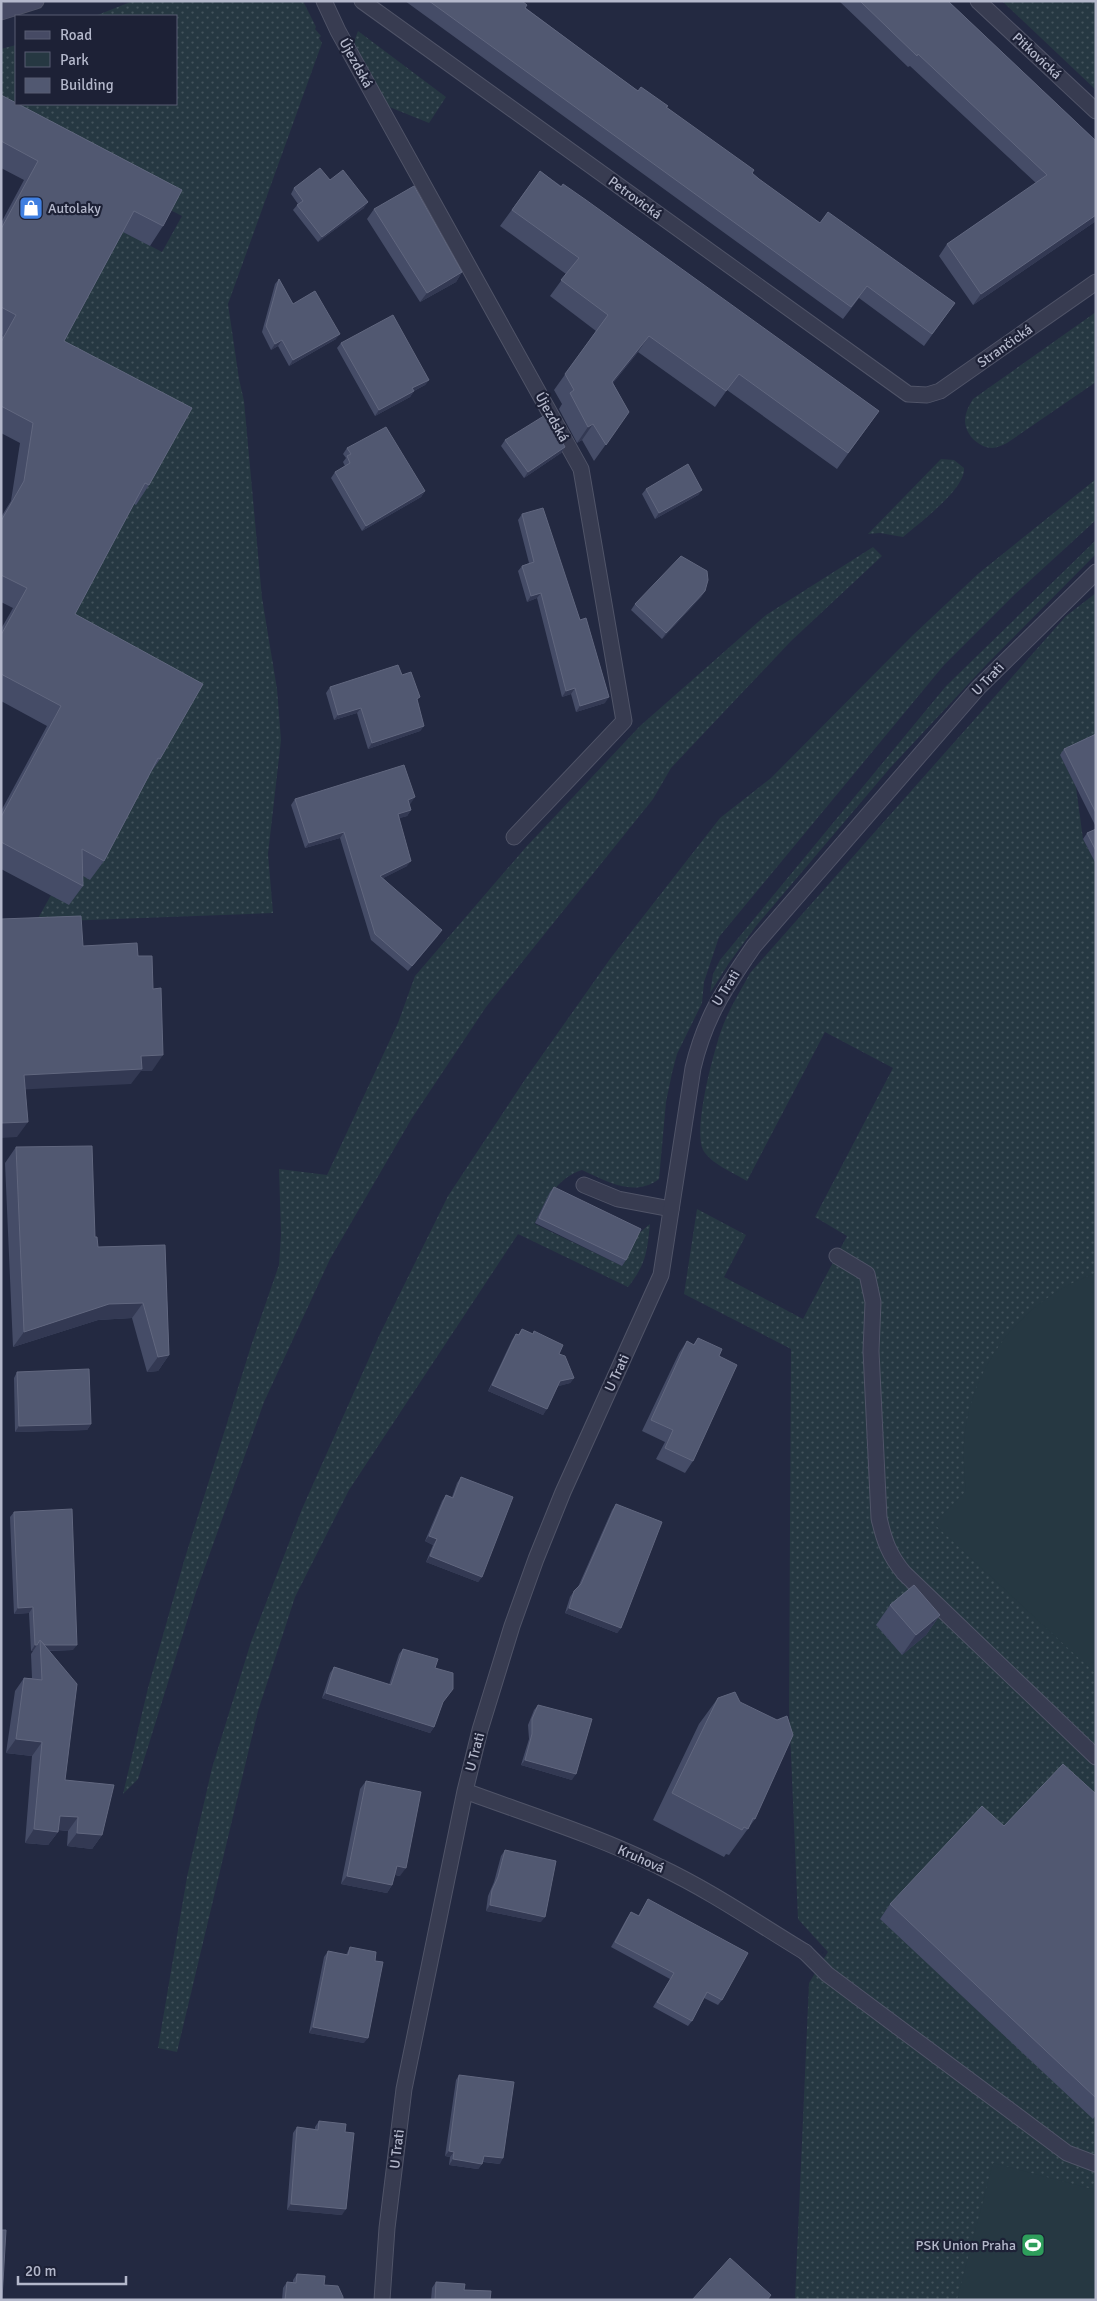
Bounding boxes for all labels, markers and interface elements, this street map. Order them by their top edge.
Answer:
legend [15,15,178,105]
text: Road [60,26,92,44]
street label: Pitkovická [1009,29,1065,83]
street label: Újezdská [335,35,377,91]
text: Park [60,51,89,69]
text: Building [60,76,114,94]
street label: Petrovická [605,173,665,223]
shop icon: Autolaky [18,195,44,221]
place label: Autolaky [48,200,101,217]
street label: Strančická [974,321,1036,371]
street label: Újezdská [531,389,573,445]
street label: U Trati [968,659,1008,699]
street label: U Trati [708,967,744,1009]
street label: U Trati [601,1352,633,1394]
street label: U Trati [462,1731,488,1773]
street label: Kruhová [615,1841,667,1877]
street label: U Trati [386,2128,408,2170]
sports icon: PSK Union Praha [1020,2232,1046,2258]
place label: PSK Union Praha [915,2237,1016,2254]
scale bar [18,2254,125,2286]
text: 20 m [25,2262,56,2280]

